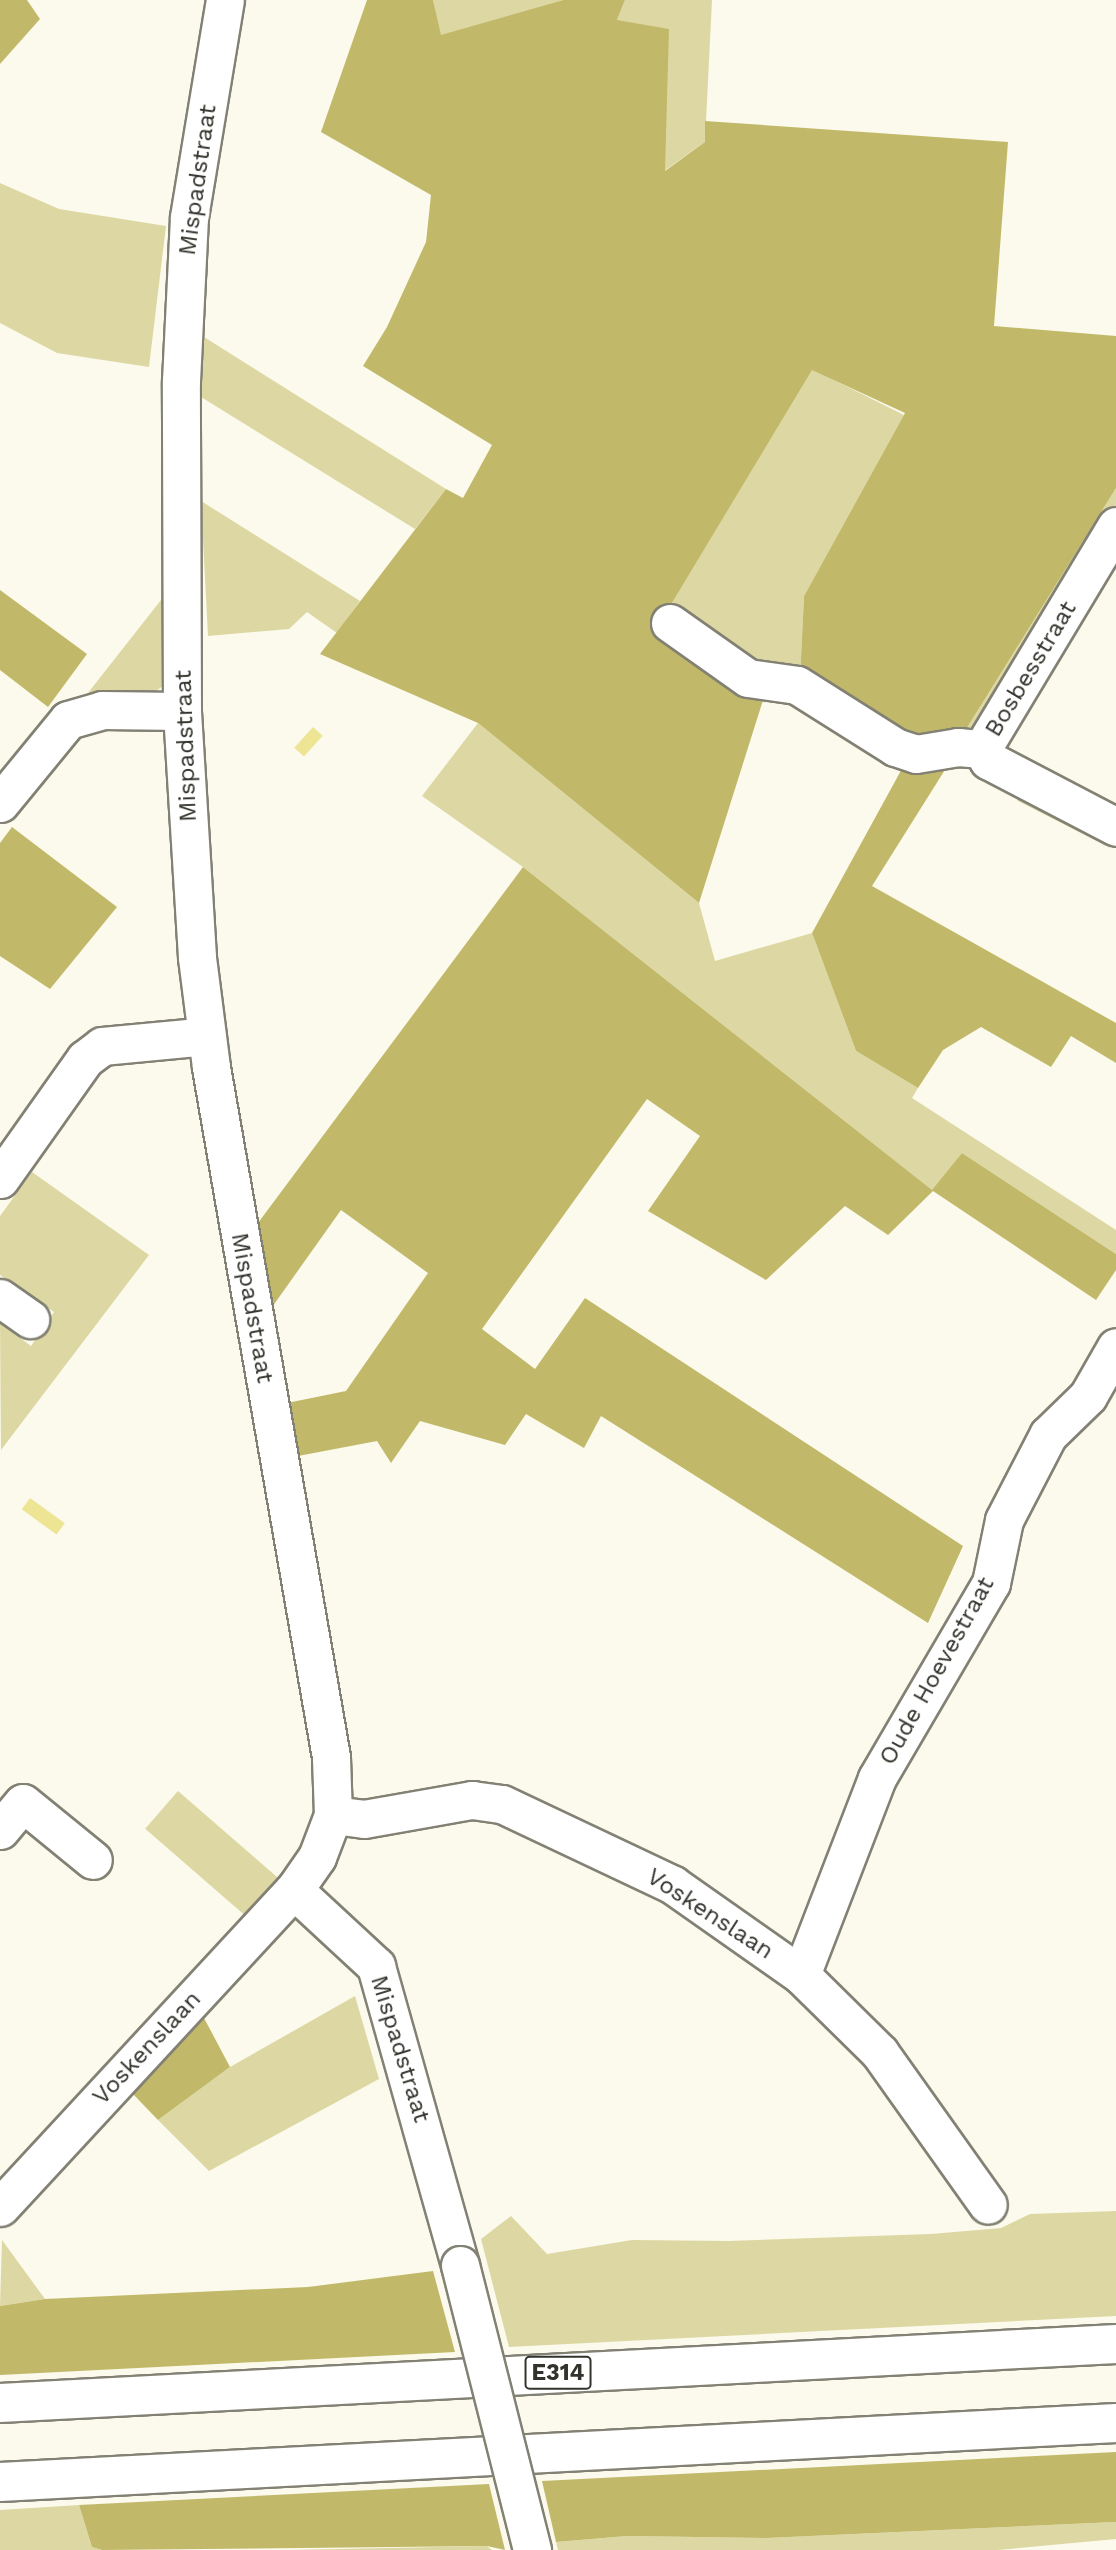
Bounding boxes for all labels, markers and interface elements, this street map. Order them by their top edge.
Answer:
street label: Mispadstraat [173,103,223,257]
street label: Bosbesstraat [979,596,1083,742]
street label: Mispadstraat [169,669,203,823]
street label: Mispadstraat [225,1231,279,1385]
street label: Oude Hoevestraat [873,1572,1001,1770]
street label: Voskenslaan [641,1862,779,1966]
street label: Mispadstraat [364,1972,436,2126]
street label: Voskenslaan [87,1985,207,2111]
road number: E314 [523,2354,593,2392]

